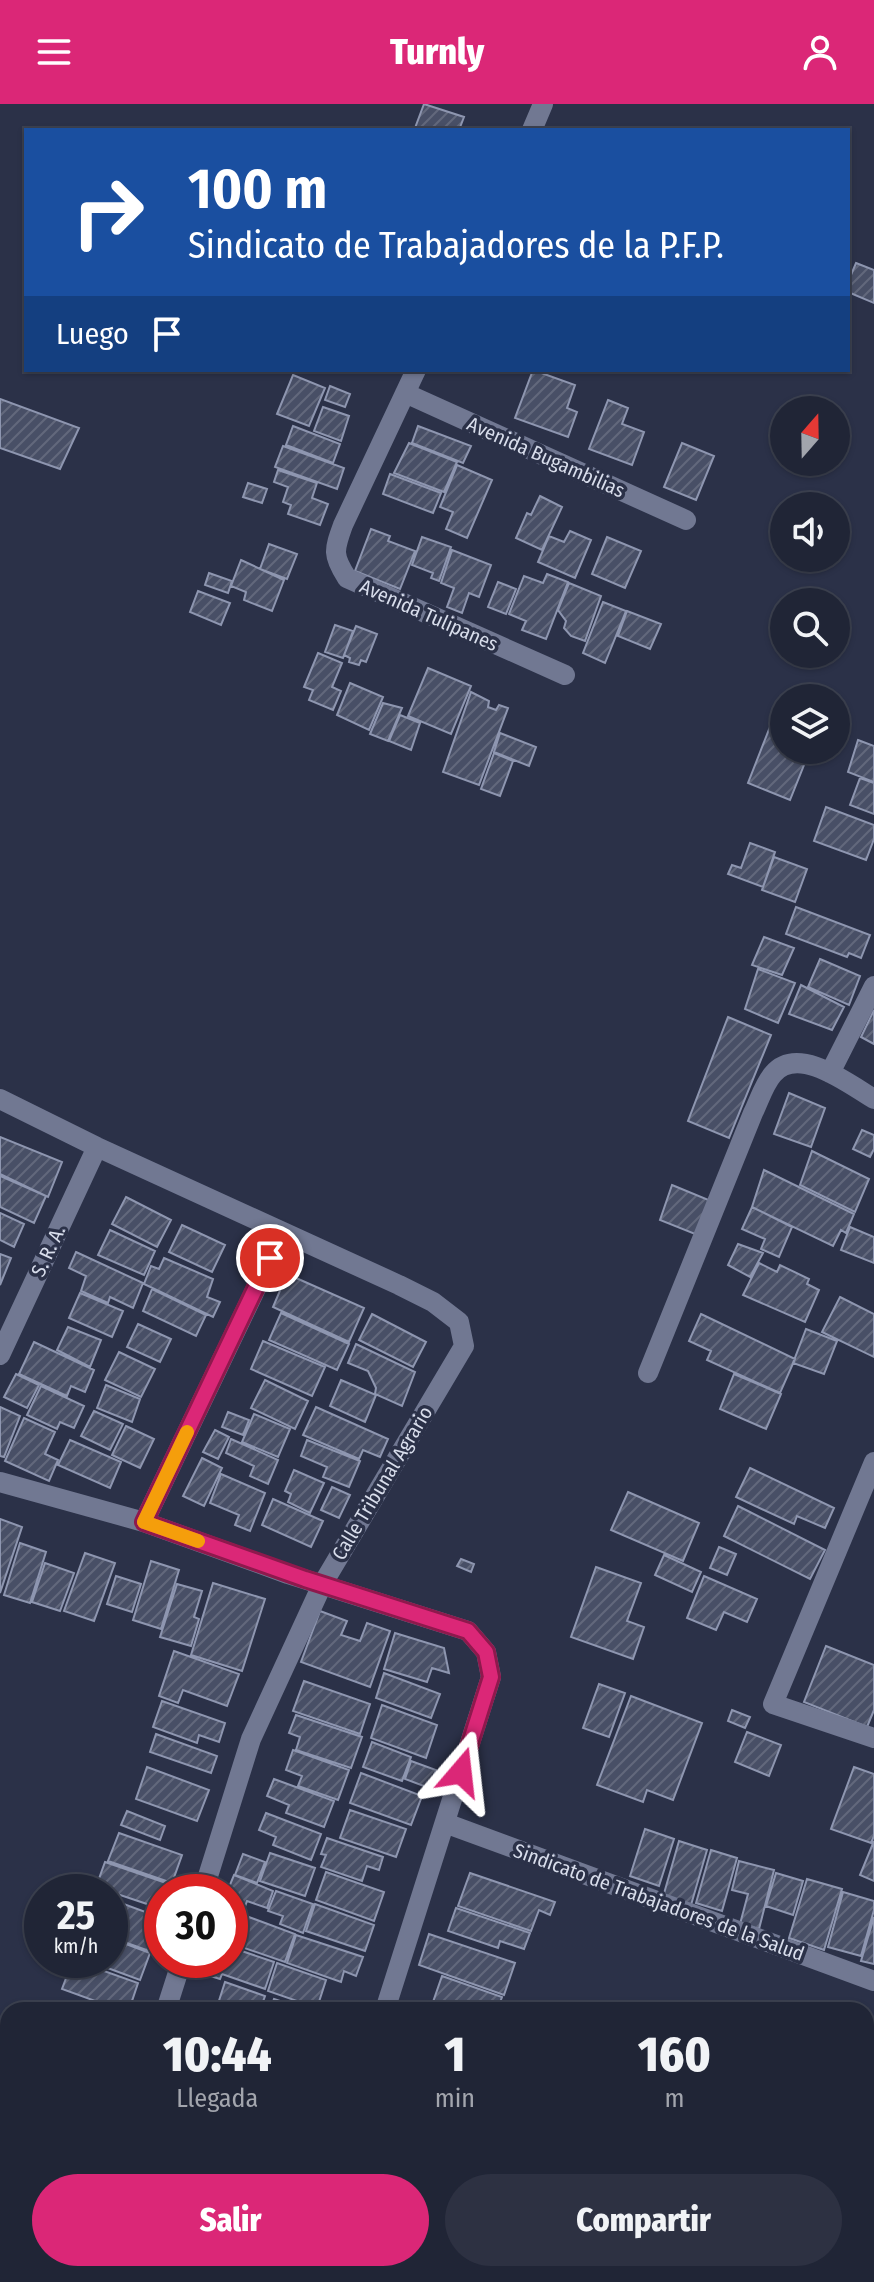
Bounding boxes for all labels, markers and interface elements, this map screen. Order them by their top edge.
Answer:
icon: menu [32,30,76,74]
text: Turnly [390,30,484,74]
icon: person [798,30,842,74]
text: 100 m [188,156,327,223]
icon: right [56,160,160,264]
text: Sindicato de Trabajadores de la P.F.P. [188,224,724,268]
icon: arrive [145,312,189,356]
text: Luego [56,316,129,352]
north arrow [770,396,850,476]
map controls [770,396,850,764]
street label: Avenida Bugambilias [464,411,628,503]
button: sound [770,492,850,572]
street label: Avenida Tulipanes [356,574,502,656]
button: search [770,588,850,668]
button: layers [770,684,850,764]
street label: S. R. A. [26,1222,70,1280]
pin [236,1224,304,1292]
icon: arrive [248,1236,292,1280]
street label: Calle Tribunal Agrario [327,1402,437,1564]
position arrow [419,1730,503,1814]
street label: Sindicato de Trabajadores de la Salud [510,1838,808,1966]
speed limit sign: 30 [144,1874,248,1978]
text: 25 [57,1892,95,1940]
text: km/h [54,1934,98,1958]
text: 10:44 [163,2026,272,2084]
text: 1 [444,2026,465,2084]
text: 160 [638,2026,711,2084]
text: Llegada [176,2083,258,2114]
text: min [435,2083,475,2114]
text: m [664,2083,684,2114]
button: Salir [32,2174,429,2266]
button: Compartir [445,2174,842,2266]

